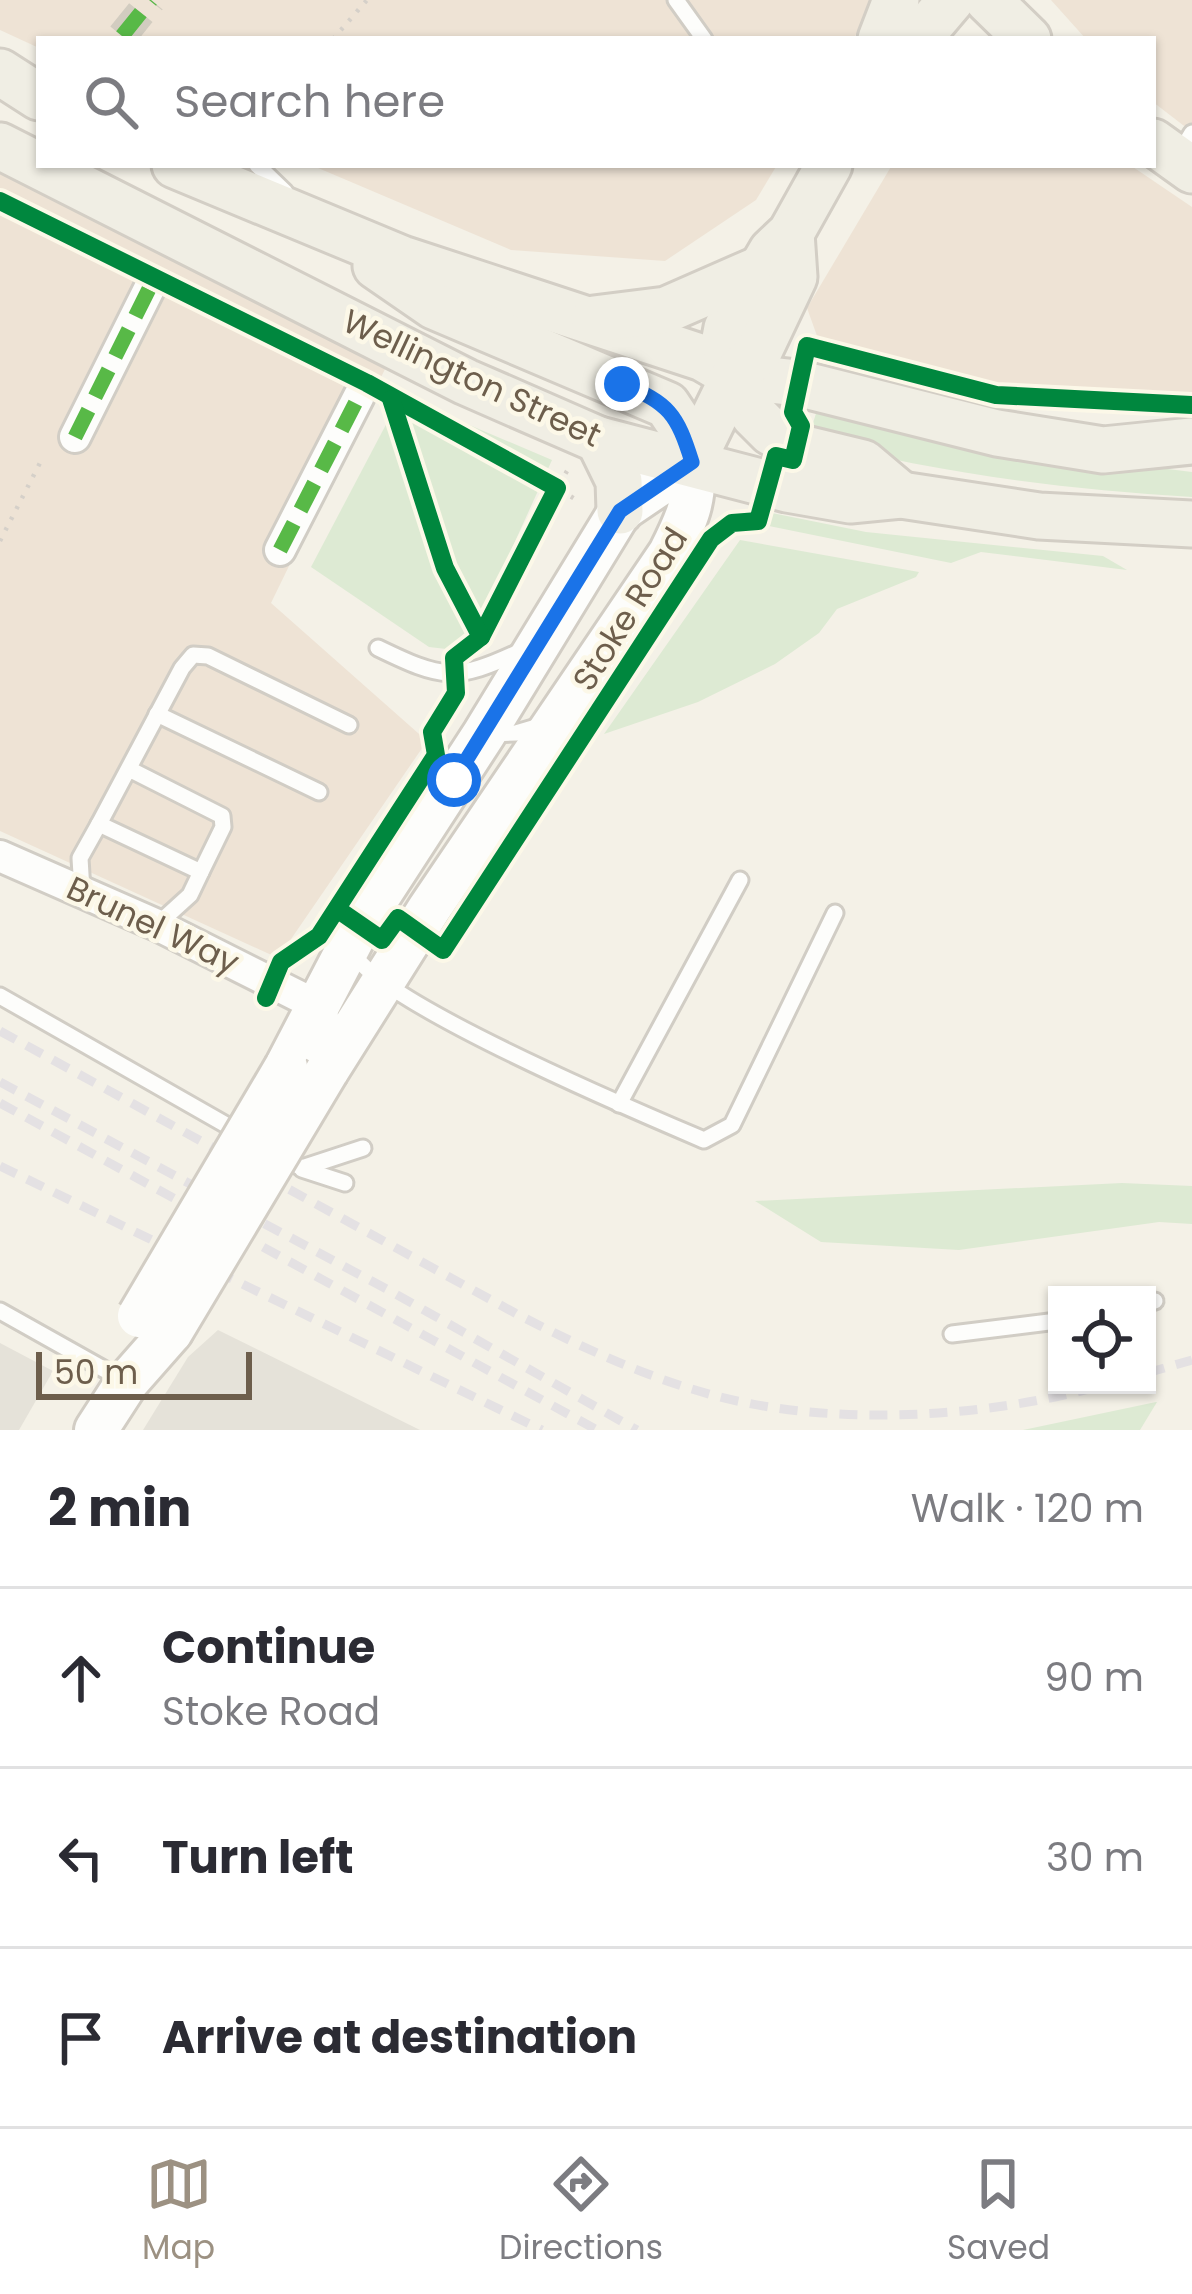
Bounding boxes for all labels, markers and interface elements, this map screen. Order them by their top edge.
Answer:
search box [36,36,1156,168]
icon: search [78,69,144,135]
text: Search here [174,70,445,133]
street label: Wellington Street [335,298,609,458]
route end [595,357,649,411]
street label: Stoke Road [561,518,699,700]
route start [427,753,481,807]
street label: Brunel Way [59,865,247,986]
map controls [1048,1286,1156,1394]
button: locate [1048,1286,1156,1394]
scale bar [36,1346,252,1399]
text: 50 m [54,1349,138,1396]
text: 2 min [48,1472,191,1544]
text: Walk · 120 m [911,1481,1144,1536]
text: Continue [162,1616,375,1679]
icon: ahead [48,1645,114,1711]
text: 90 m [1044,1650,1144,1705]
text: Stoke Road [162,1684,380,1739]
icon: left [48,1825,114,1891]
text: Turn left [162,1826,354,1889]
text: 30 m [1046,1830,1144,1885]
icon: arrive [48,2005,114,2071]
text: Arrive at destination [162,2006,637,2069]
tab: Map [142,2151,215,2273]
tab: Directions [499,2151,663,2273]
tab: Saved [947,2151,1050,2273]

